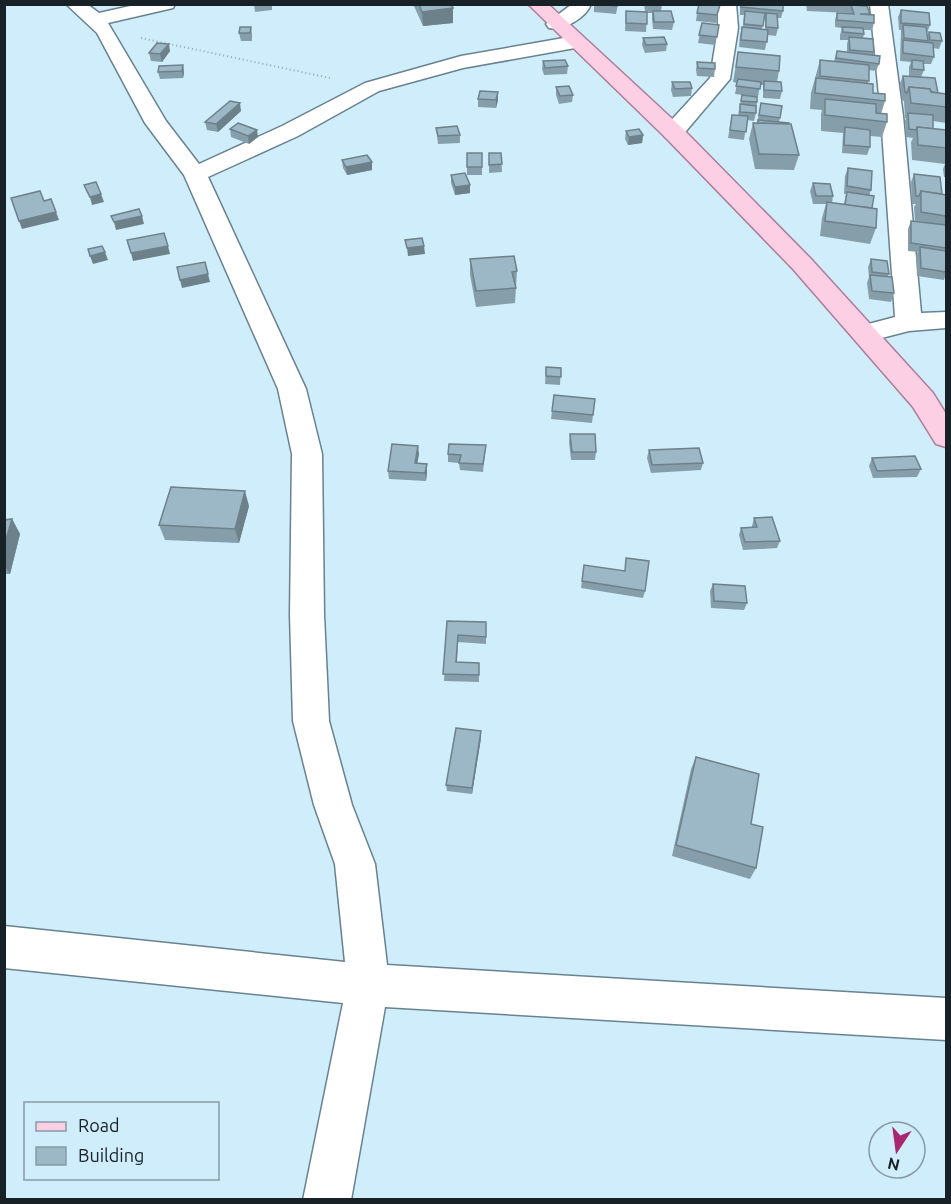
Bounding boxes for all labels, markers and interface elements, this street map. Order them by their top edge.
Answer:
legend [24,1102,219,1180]
text: Road [78,1115,120,1135]
north arrow [867,1120,927,1180]
text: Building [78,1145,144,1165]
text: N [886,1155,901,1175]

